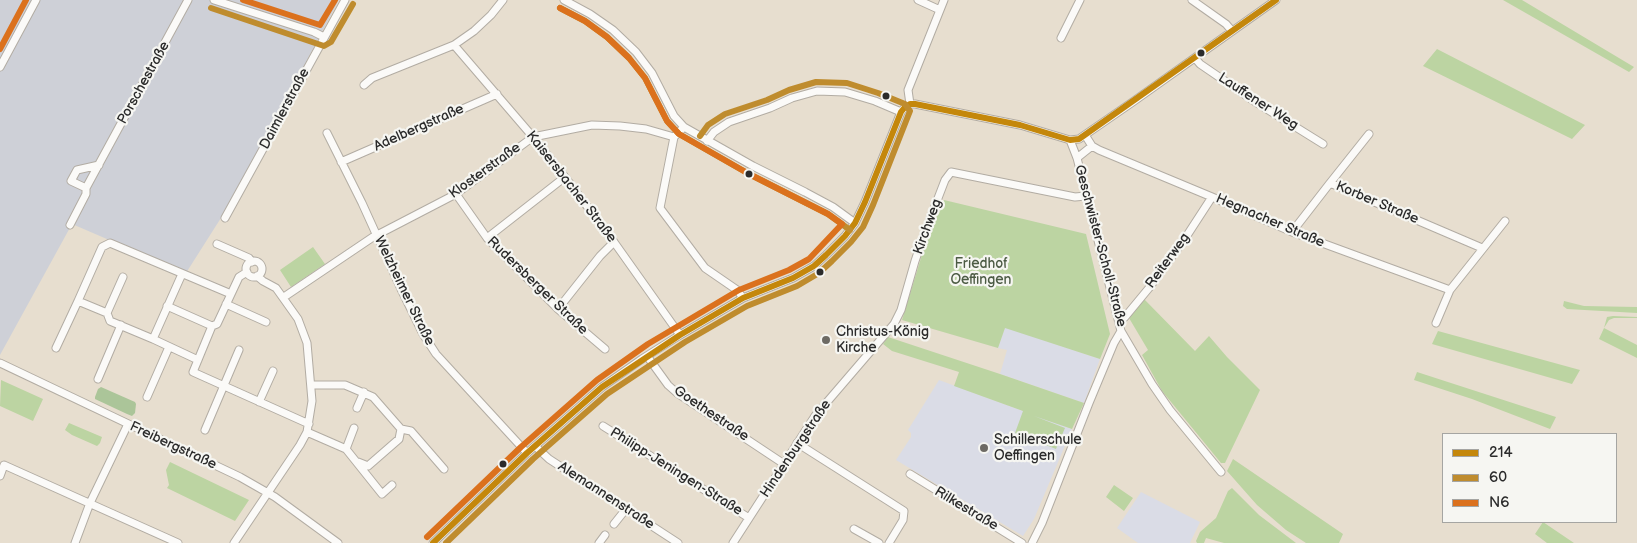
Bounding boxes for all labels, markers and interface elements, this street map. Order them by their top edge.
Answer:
street label: Porschestraße [114,39,174,127]
unlabelled marker [1196,48,1206,58]
street label: Daimlerstraße [257,66,313,152]
street label: Lauffener Weg [1215,70,1301,134]
unlabelled marker [881,91,891,101]
street label: Adelbergstraße [371,101,467,155]
street label: Kaisersbacher Straße [522,128,620,246]
street label: Klosterstraße [446,139,524,203]
street label: Geschwister-Scholl-Straße [1070,163,1130,329]
unlabelled marker [744,169,754,179]
street label: Korber Straße [1333,178,1421,228]
street label: Hegnacher Straße [1213,191,1327,251]
street label: Kirchweg [910,197,946,257]
street label: Reiterweg [1142,230,1194,292]
street label: Rudersberger Straße [483,233,591,339]
street label: Welzheimer Straße [370,234,438,348]
park label: Friedhof Oeffingen [951,256,1011,288]
unlabelled marker [815,267,825,277]
place label: Christus-König Kirche [836,324,929,357]
marker: Christus-König Kirche [820,334,832,346]
street label: Goethestraße [670,383,752,445]
street label: Hindenburgstraße [757,397,835,501]
street label: Freibergstraße [127,419,219,473]
street label: Philipp-Jeningen-Straße [607,424,745,520]
place label: Schillerschule Oeffingen [994,432,1082,464]
legend [1442,433,1617,523]
marker: Schillerschule Oeffingen [978,442,990,454]
text: 214 [1489,443,1513,462]
unlabelled marker [498,459,508,469]
street label: Alemannenstraße [555,459,657,533]
text: 60 [1489,468,1507,487]
street label: Rilkestraße [931,483,1001,535]
text: N6 [1489,493,1509,512]

